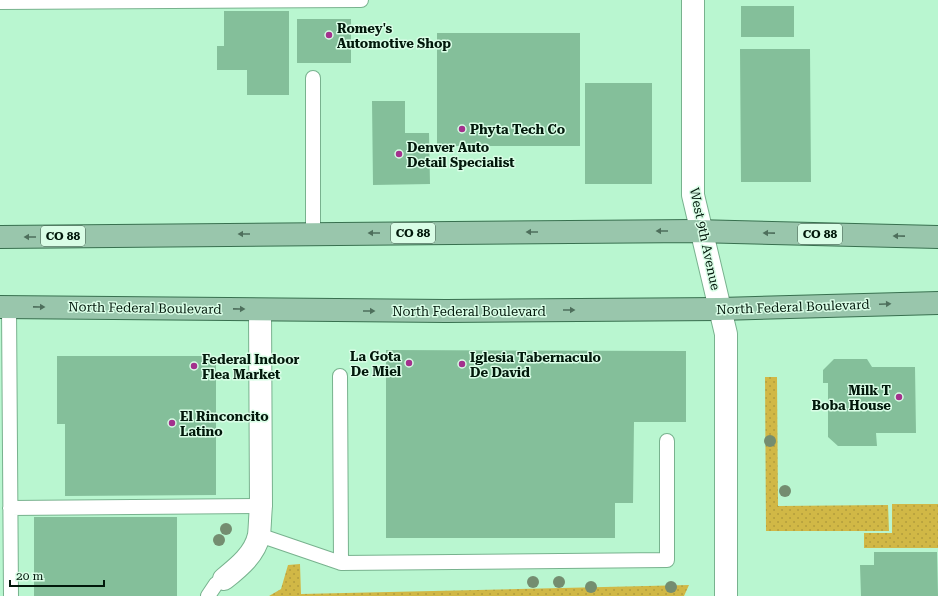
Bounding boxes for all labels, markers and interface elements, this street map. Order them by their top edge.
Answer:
place label: Romey's Automotive Shop [337,21,451,51]
marker: Romey's Automotive Shop [324,30,334,40]
place label: Phyta Tech Co [470,122,565,137]
marker: Phyta Tech Co [457,124,467,134]
place label: Denver Auto Detail Specialist [407,140,515,170]
marker: Denver Auto Detail Specialist [394,149,404,159]
street label: West 9th Avenue [687,186,723,292]
road number: CO 88 [391,223,435,243]
road number: CO 88 [798,224,842,244]
road number: CO 88 [41,226,85,246]
one-way arrow [655,228,668,234]
one-way arrow [525,229,538,235]
one-way arrow [763,229,775,236]
one-way arrow [367,230,380,236]
one-way arrow [237,231,250,237]
one-way arrow [893,232,905,239]
one-way arrow [23,234,36,240]
street label: North Federal Boulevard [716,297,871,317]
street label: North Federal Boulevard [68,299,223,317]
one-way arrow [879,301,892,307]
one-way arrow [33,304,45,311]
street label: North Federal Boulevard [392,304,546,319]
one-way arrow [233,306,246,312]
one-way arrow [363,307,375,314]
one-way arrow [563,307,576,313]
place label: La Gota De Miel [350,349,402,379]
place label: Iglesia Tabernaculo De David [470,350,601,380]
place label: Federal Indoor Flea Market [202,352,300,382]
marker: La Gota De Miel [404,358,414,368]
marker: Iglesia Tabernaculo De David [457,359,467,369]
marker: Federal Indoor Flea Market [189,361,199,371]
place label: Milk T Boba House [812,383,892,413]
marker: Milk T Boba House [894,392,904,402]
place label: El Rinconcito Latino [180,409,269,439]
marker: El Rinconcito Latino [167,418,177,428]
scale bar [10,562,104,588]
text: 20 m [16,569,43,583]

